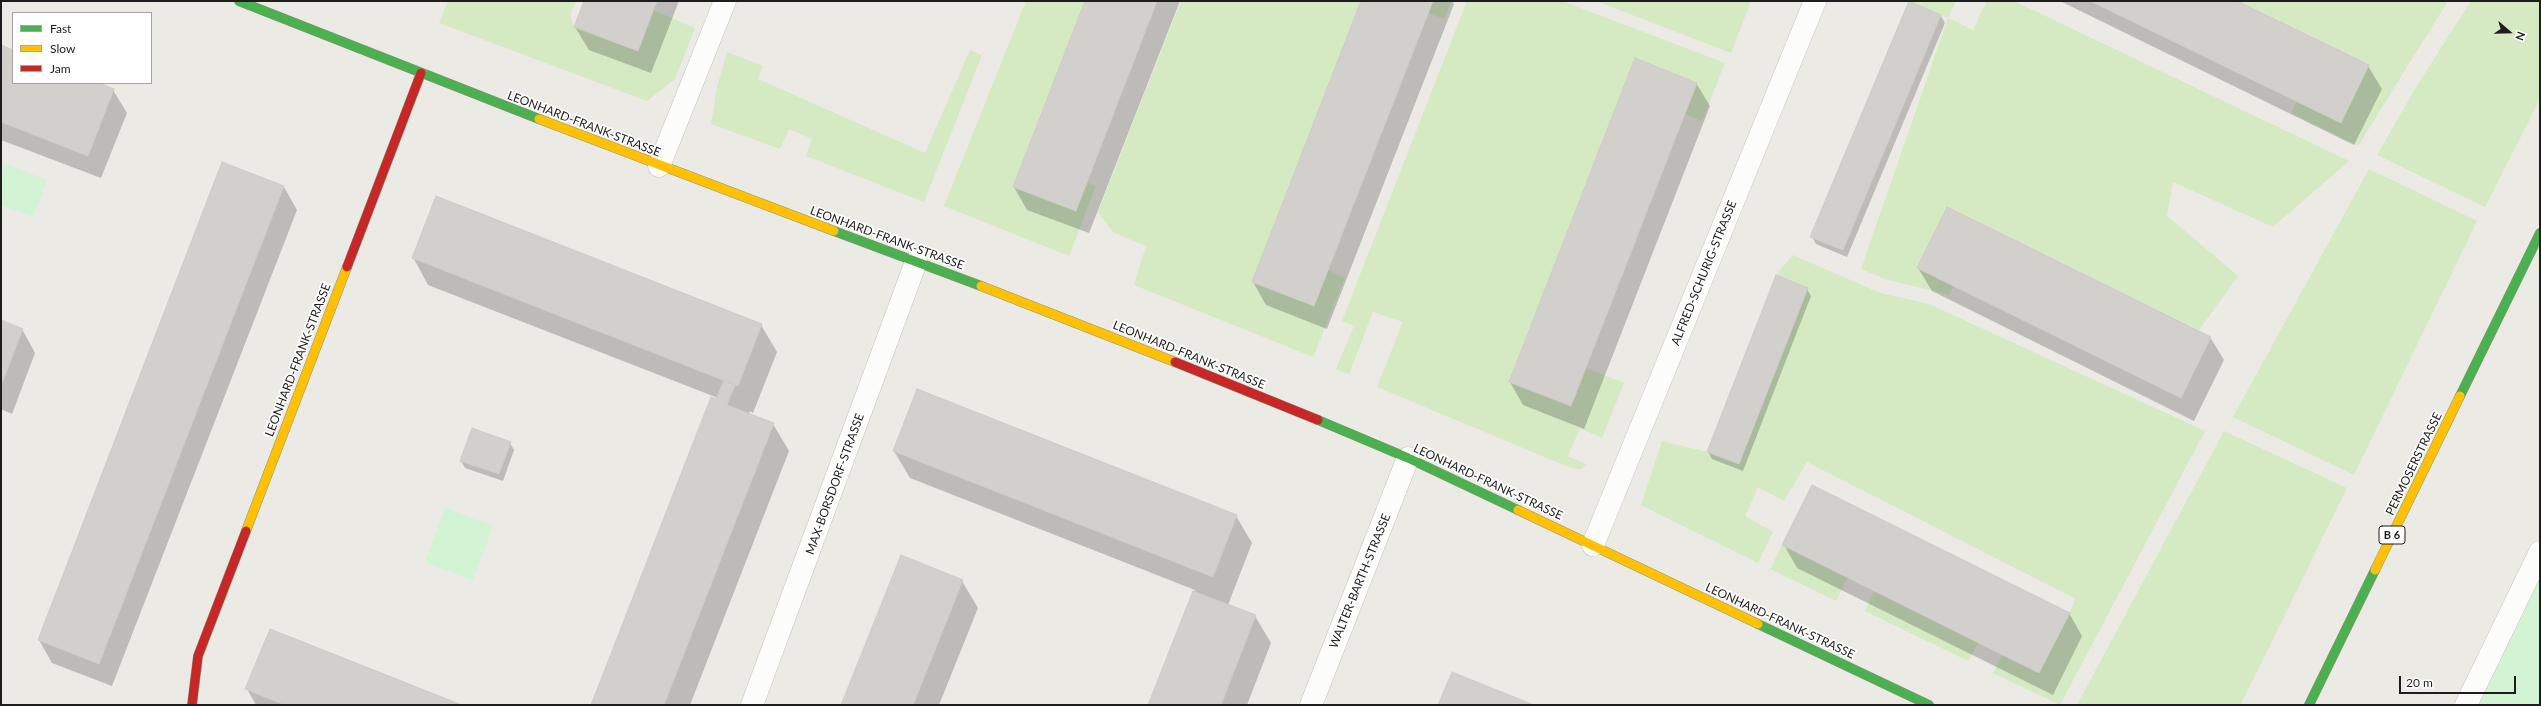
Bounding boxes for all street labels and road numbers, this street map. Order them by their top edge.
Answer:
street label: LEONHARD-FRANK-STRASSE [505,88,663,160]
street label: ALFRED-SCHURIG-STRASSE [1668,198,1740,348]
street label: LEONHARD-FRANK-STRASSE [808,203,966,273]
street label: LEONHARD-FRANK-STRASSE [262,281,334,439]
street label: LEONHARD-FRANK-STRASSE [1111,318,1267,392]
street label: PERMOSERSTRASSE [2383,410,2445,518]
street label: MAX-BORSDORF-STRASSE [803,411,867,557]
street label: LEONHARD-FRANK-STRASSE [1411,441,1565,523]
street label: WALTER-BARTH-STRASSE [1326,512,1394,650]
road number: B 6 [2379,526,2405,544]
street label: LEONHARD-FRANK-STRASSE [1703,580,1857,662]

